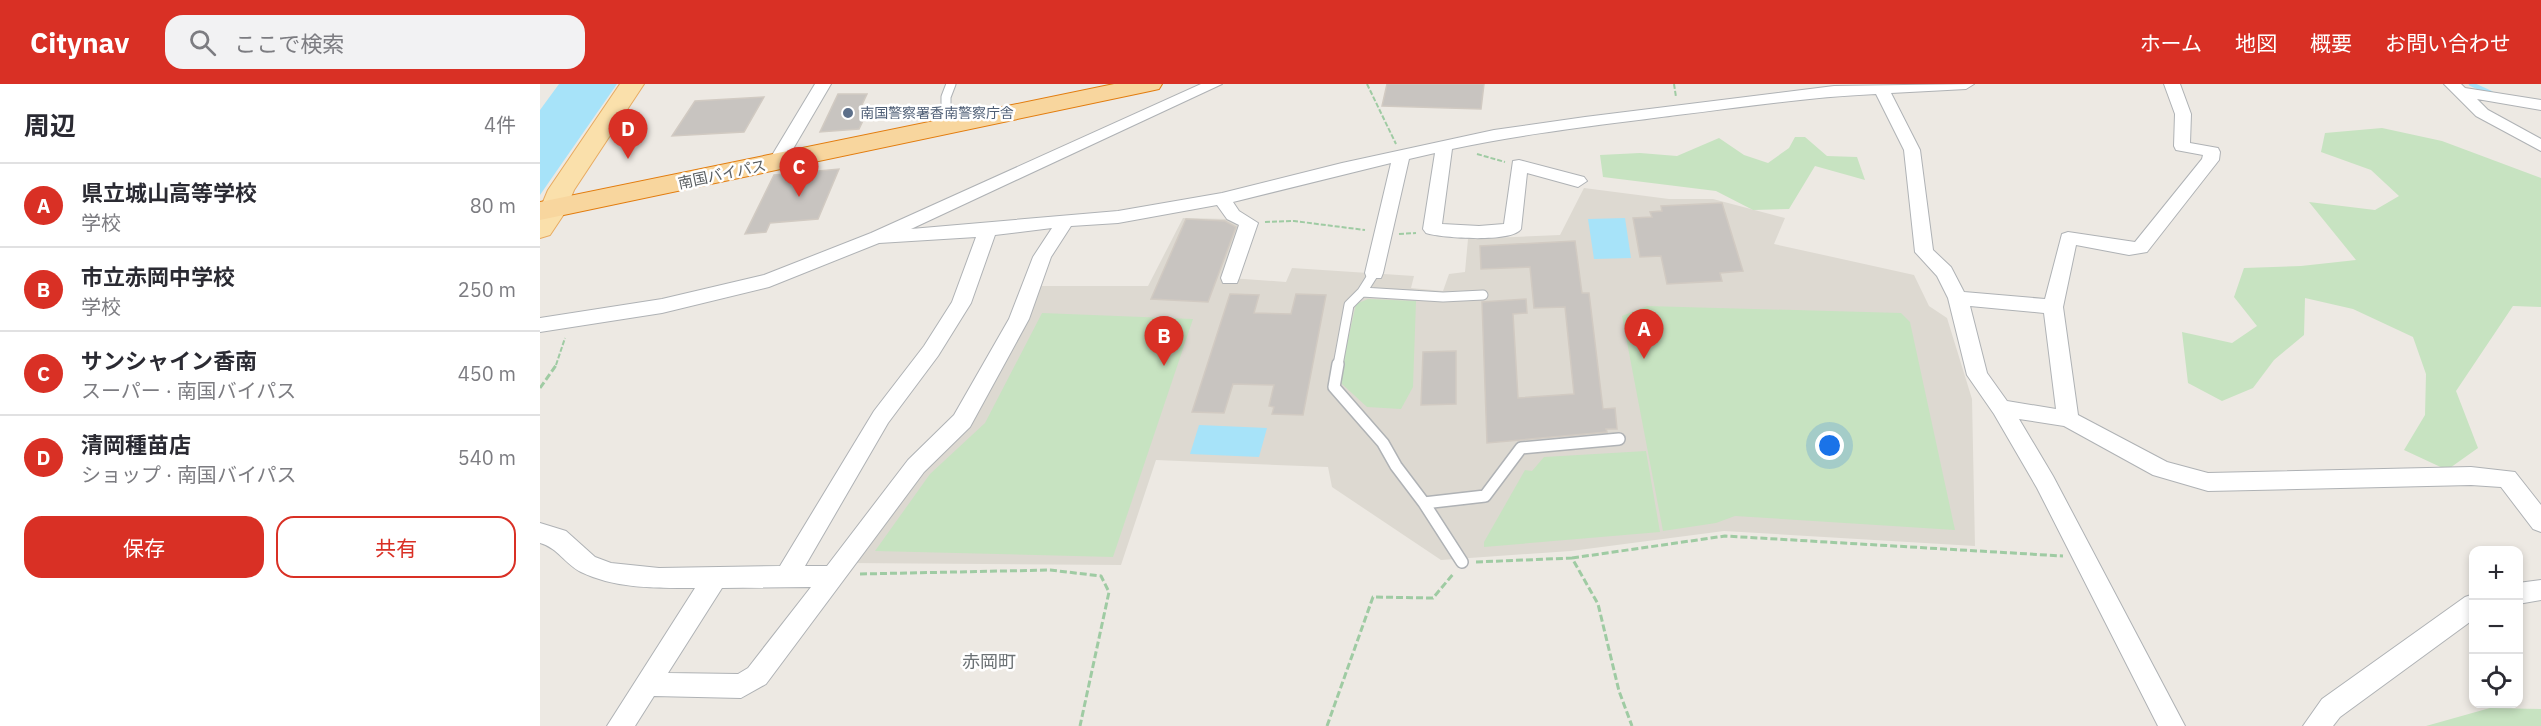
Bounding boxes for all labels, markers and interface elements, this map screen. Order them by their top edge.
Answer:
search box [165,15,585,69]
text: Citynav [30,24,129,61]
icon: search [186,26,219,59]
text: ここで検索 [234,29,344,58]
text: ホーム [2140,29,2202,57]
text: 地図 [2235,29,2277,57]
text: 概要 [2310,29,2352,57]
text: お問い合わせ [2385,29,2511,57]
place label: 南国警察署香南警察庁舎 [860,104,1014,122]
marker: 南国警察署香南警察庁舎 [841,106,855,120]
text: 周辺 [24,108,76,142]
pin: D [608,110,647,159]
text: 4件 [484,111,516,138]
pin: C [780,147,818,197]
street label: 南国バイパス [676,155,768,193]
text: 県立城山高等学校 [81,178,257,207]
text: A [37,192,50,219]
text: 80 m [470,192,516,219]
text: 学校 [81,209,121,236]
text: 市立赤岡中学校 [81,262,235,291]
text: B [37,276,50,303]
text: 250 m [458,276,516,303]
text: 学校 [81,293,121,320]
pin: A [1624,310,1664,359]
pin: B [1144,316,1184,366]
text: サンシャイン香南 [81,346,257,375]
text: C [37,360,50,387]
text: 450 m [458,360,516,387]
text: スーパー · 南国バイパス [81,377,296,404]
text: 清岡種苗店 [81,430,191,459]
your location [1815,431,1844,460]
text: D [37,444,50,471]
text: 540 m [458,444,516,471]
text: ショップ · 南国バイパス [81,461,297,488]
button: 保存 [24,516,264,578]
button: 共有 [276,516,516,578]
map controls [2469,546,2523,708]
button: + [2469,546,2523,600]
button: − [2469,600,2523,654]
district label: 赤岡町 [962,650,1016,673]
button: locate [2469,654,2523,708]

